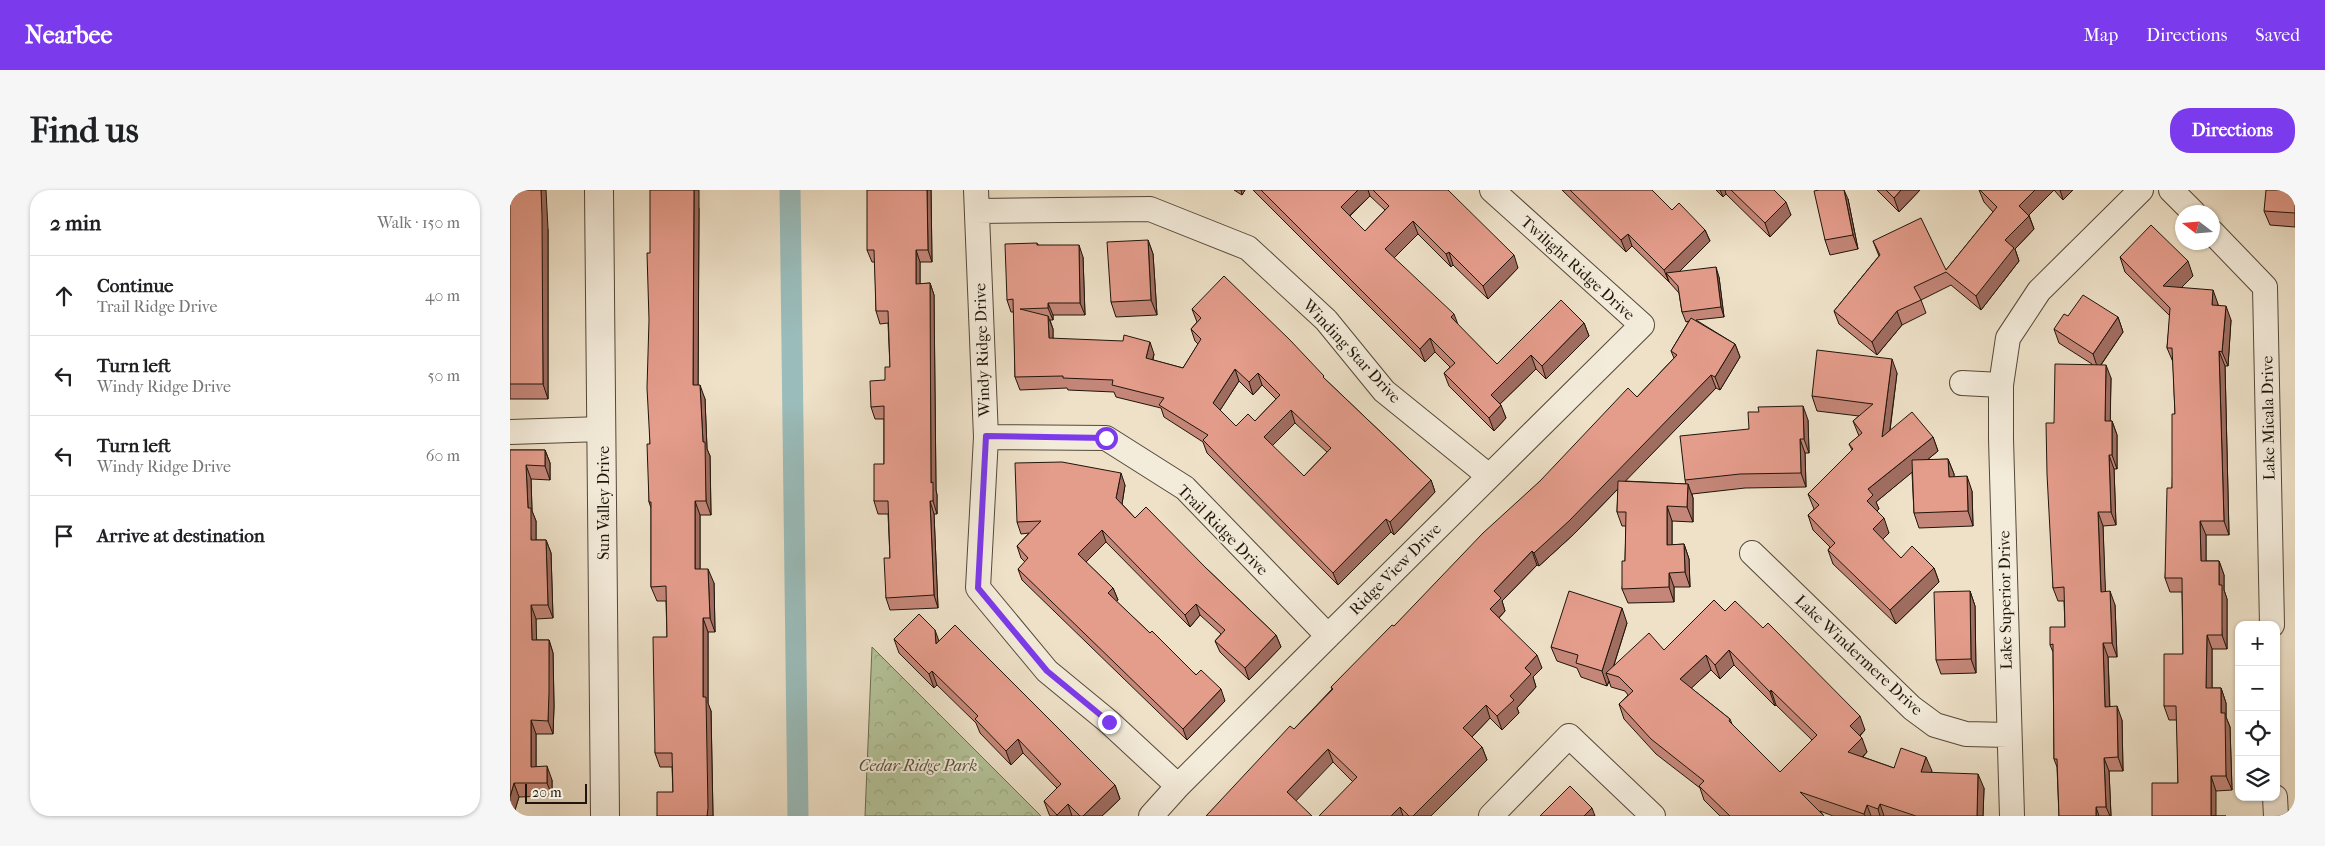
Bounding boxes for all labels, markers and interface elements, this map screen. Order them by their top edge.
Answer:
text: Nearbee [25,21,112,49]
text: Map [2084,25,2118,46]
text: Directions [2146,25,2227,46]
text: Saved [2255,25,2300,46]
button: Directions [2170,108,2295,153]
text: Find us [30,110,139,151]
north arrow [2175,205,2220,250]
text: 2 min [50,211,101,235]
street label: Twilight Ridge Drive [1517,212,1639,324]
text: Walk · 150 m [377,213,460,232]
text: Continue [97,275,173,297]
icon: ahead [50,282,78,310]
street label: Windy Ridge Drive [970,283,994,418]
text: 40 m [425,286,460,305]
street label: Winding Star Drive [1298,294,1405,407]
text: Trail Ridge Drive [97,297,217,316]
text: Turn left [97,355,171,377]
street label: Lake Micala Drive [2257,356,2279,480]
icon: left [50,362,78,390]
text: 50 m [428,366,460,385]
text: Windy Ridge Drive [97,377,231,396]
route start [1095,427,1118,450]
text: Turn left [97,435,171,457]
icon: left [50,442,78,470]
text: 60 m [426,446,460,465]
street label: Sun Valley Drive [594,446,613,560]
text: Windy Ridge Drive [97,457,231,476]
street label: Trail Ridge Drive [1174,481,1272,579]
street label: Ridge View Drive [1345,519,1445,619]
icon: arrive [50,522,78,550]
text: Arrive at destination [97,525,265,547]
street label: Lake Superior Drive [1994,530,2016,670]
street label: Lake Windermere Drive [1791,591,1927,719]
map controls [2235,621,2280,801]
button: + [2235,621,2280,666]
button: − [2235,666,2280,711]
route end [1098,711,1121,734]
button: locate [2235,711,2280,756]
park label: Cedar Ridge Park [859,756,977,775]
button: layers [2235,756,2280,801]
scale bar [525,781,588,804]
text: 20 m [532,784,562,801]

